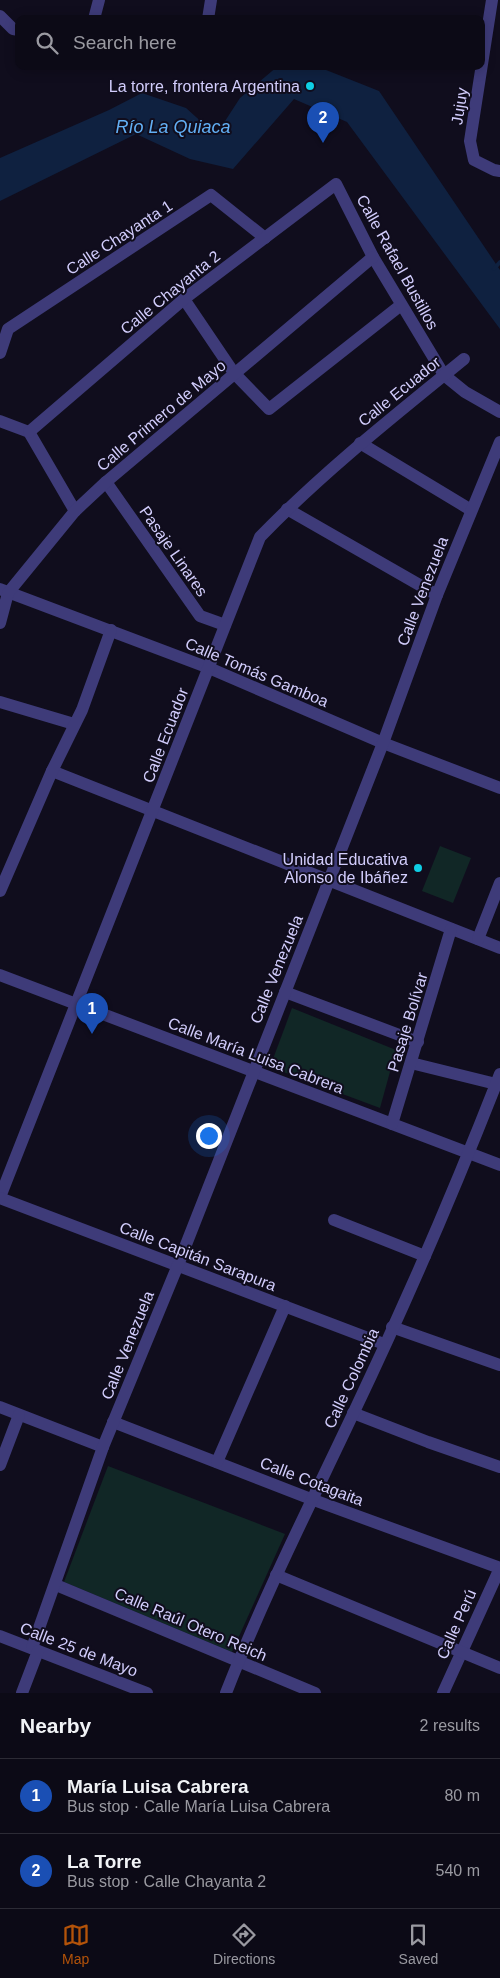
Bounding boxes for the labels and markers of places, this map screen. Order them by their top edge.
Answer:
place label: La torre, frontera Argentina [109,78,300,95]
marker: La torre, frontera Argentina [304,80,316,92]
pin: 2 [307,102,339,143]
place label: Unidad Educativa Alonso de Ibáñez [283,851,408,886]
marker: Unidad Educativa Alonso de Ibáñez [412,862,424,874]
pin: 1 [76,993,108,1034]

